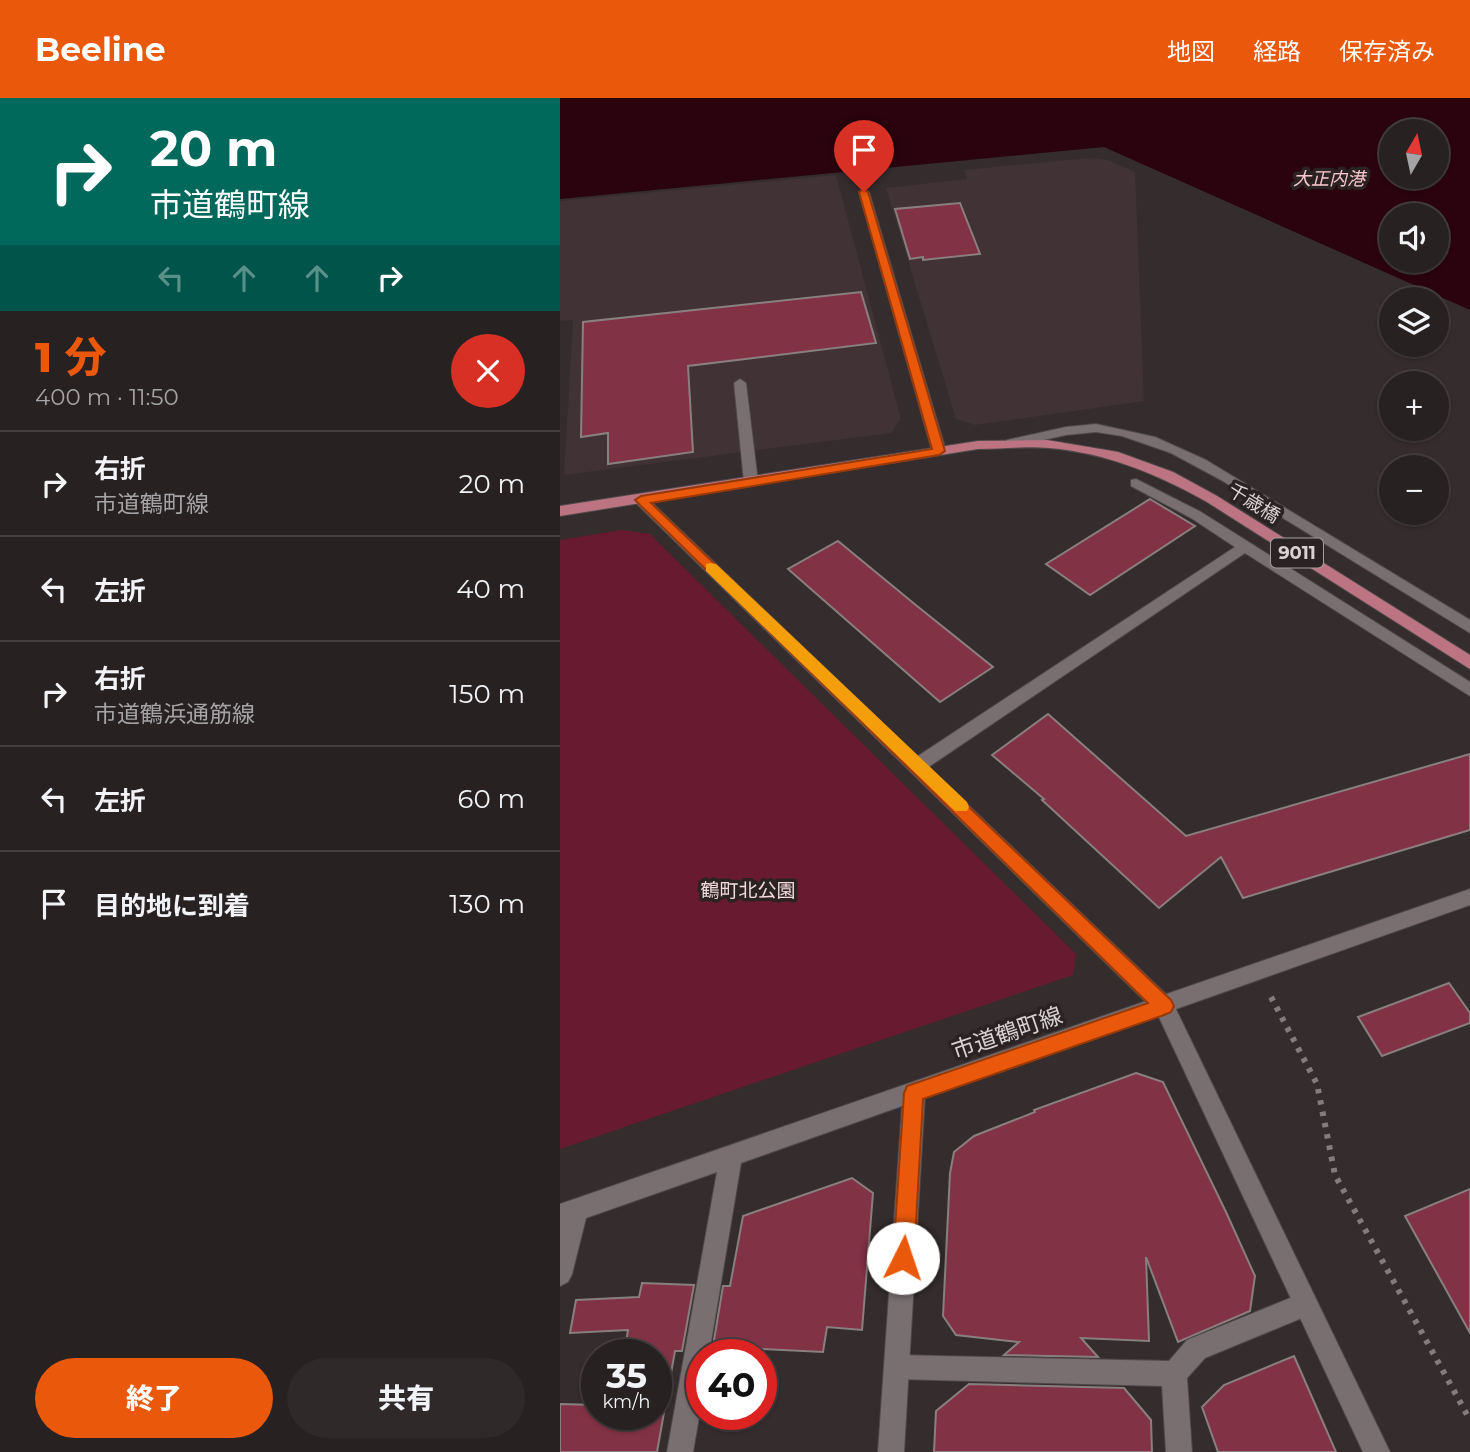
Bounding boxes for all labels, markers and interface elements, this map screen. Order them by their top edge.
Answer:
text: Beeline [35,29,166,69]
text: 地図 [1167,37,1215,66]
text: 経路 [1253,37,1301,66]
text: 保存済み [1339,37,1435,66]
text: 20 m [150,119,277,178]
north arrow [1379,119,1449,189]
map controls [1379,119,1449,525]
pin [834,120,894,192]
icon: right [35,126,126,217]
icon: arrive [845,131,883,169]
water label: 大正内港 [1293,168,1368,190]
text: 市道鶴町線 [150,185,310,224]
button: sound [1379,203,1449,273]
icon: left [152,259,190,297]
icon: ahead [225,259,263,297]
icon: ahead [298,259,336,297]
icon: right [371,259,409,297]
button: layers [1379,287,1449,357]
text: 1 分 [35,331,106,383]
button: close [451,334,525,408]
button: + [1379,371,1449,441]
text: 400 m · 11:50 [35,383,179,411]
text: 右折 [94,453,146,485]
button: − [1379,455,1449,525]
icon: right [35,465,73,503]
text: 20 m [459,468,525,500]
street label: 千歳橋 [1224,478,1284,528]
text: 市道鶴町線 [94,490,209,518]
road number: 9011 [1271,538,1323,568]
icon: left [35,570,73,608]
text: 40 m [456,573,525,605]
text: 左折 [94,575,146,607]
text: 右折 [94,663,146,695]
icon: right [35,675,73,713]
text: 150 m [449,678,525,710]
text: 市道鶴浜通筋線 [94,700,255,728]
icon: left [35,780,73,818]
text: 60 m [458,783,525,815]
text: 左折 [94,785,146,817]
park label: 鶴町北公園 [700,879,796,902]
icon: arrive [35,885,73,923]
text: 130 m [449,888,525,920]
text: 目的地に到着 [94,890,250,922]
street label: 市道鶴町線 [948,1001,1066,1065]
position arrow [866,1221,940,1295]
speed limit sign: 40 [686,1339,777,1430]
text: 35 [606,1354,647,1397]
button: 終了 [35,1358,273,1438]
button: 共有 [287,1358,525,1438]
text: km/h [602,1391,651,1413]

